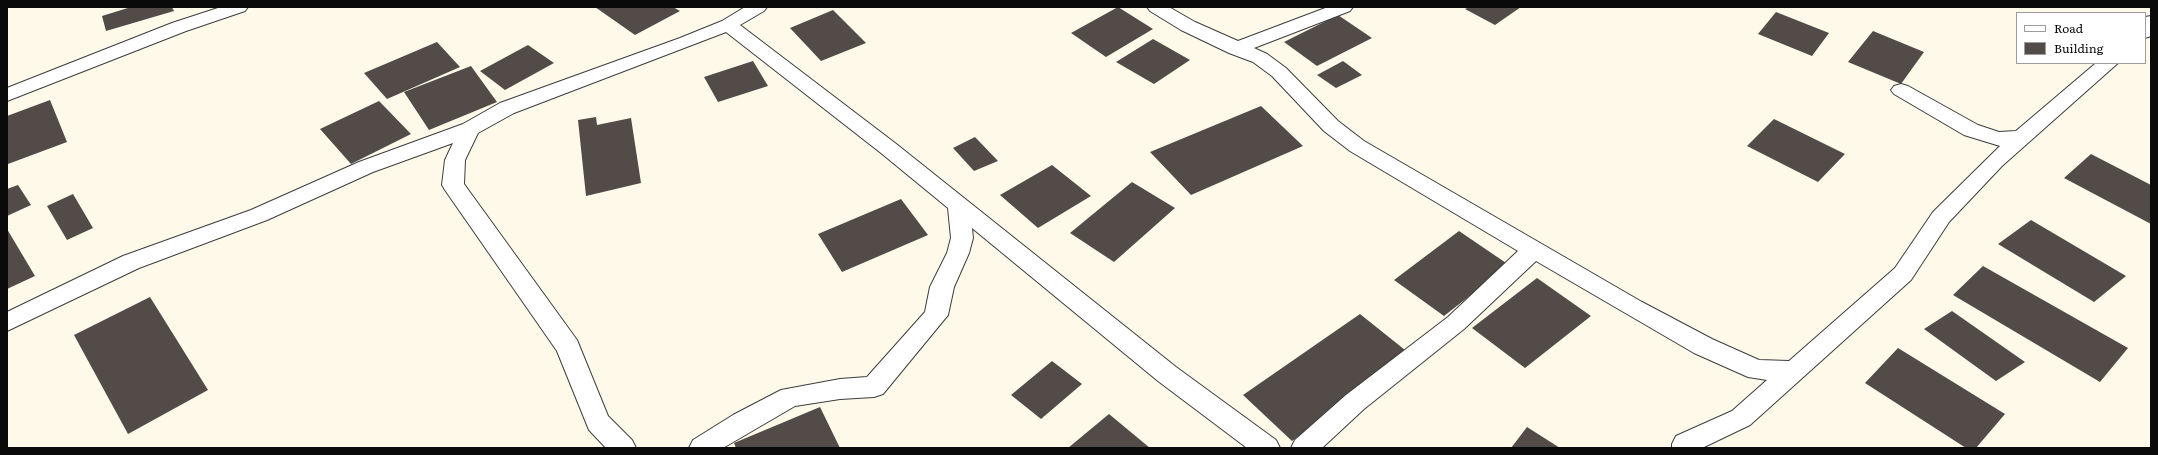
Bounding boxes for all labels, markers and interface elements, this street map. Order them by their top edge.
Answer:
legend [2016,12,2146,64]
text: Road [2054,19,2083,37]
text: Building [2054,39,2103,57]

